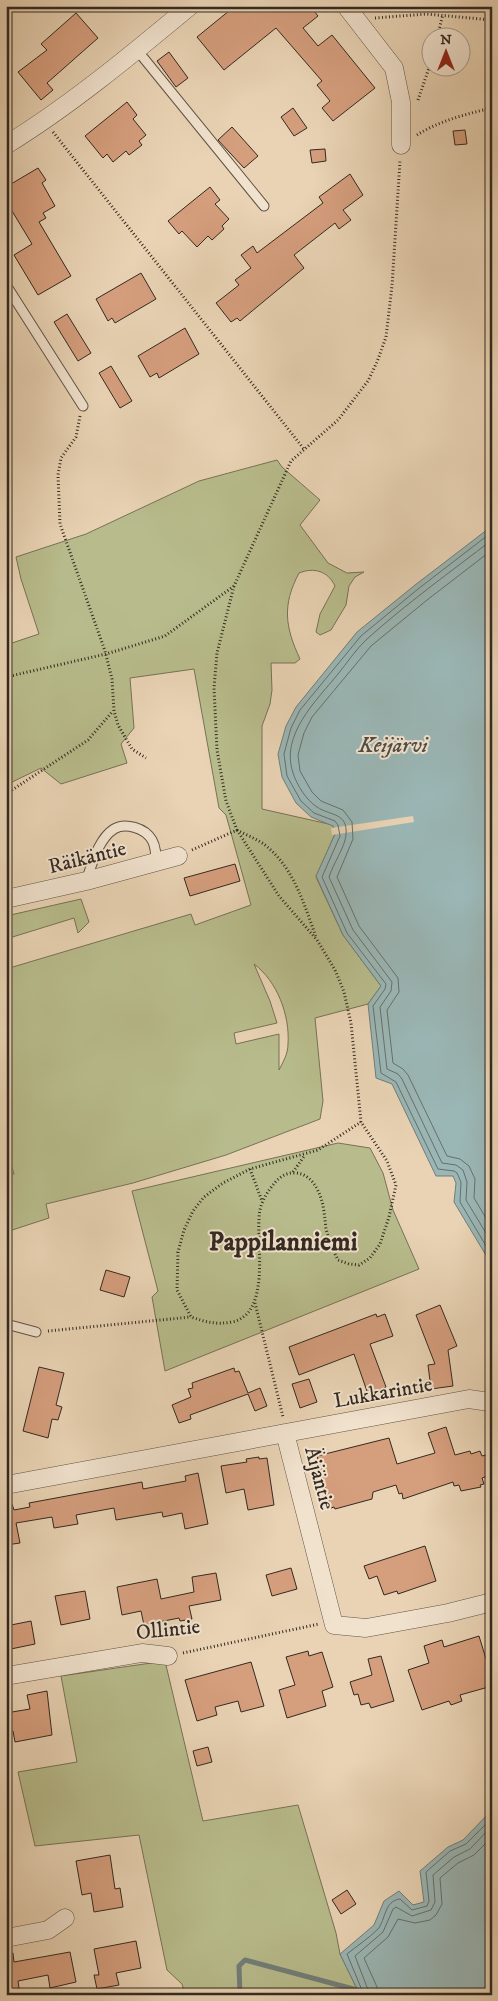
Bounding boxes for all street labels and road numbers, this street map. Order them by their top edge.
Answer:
street label: Räikäntie [46,836,129,880]
street label: Lukkarintie [332,1371,435,1414]
street label: Äijäntie [298,1443,341,1513]
street label: Ollintie [135,1614,202,1646]

